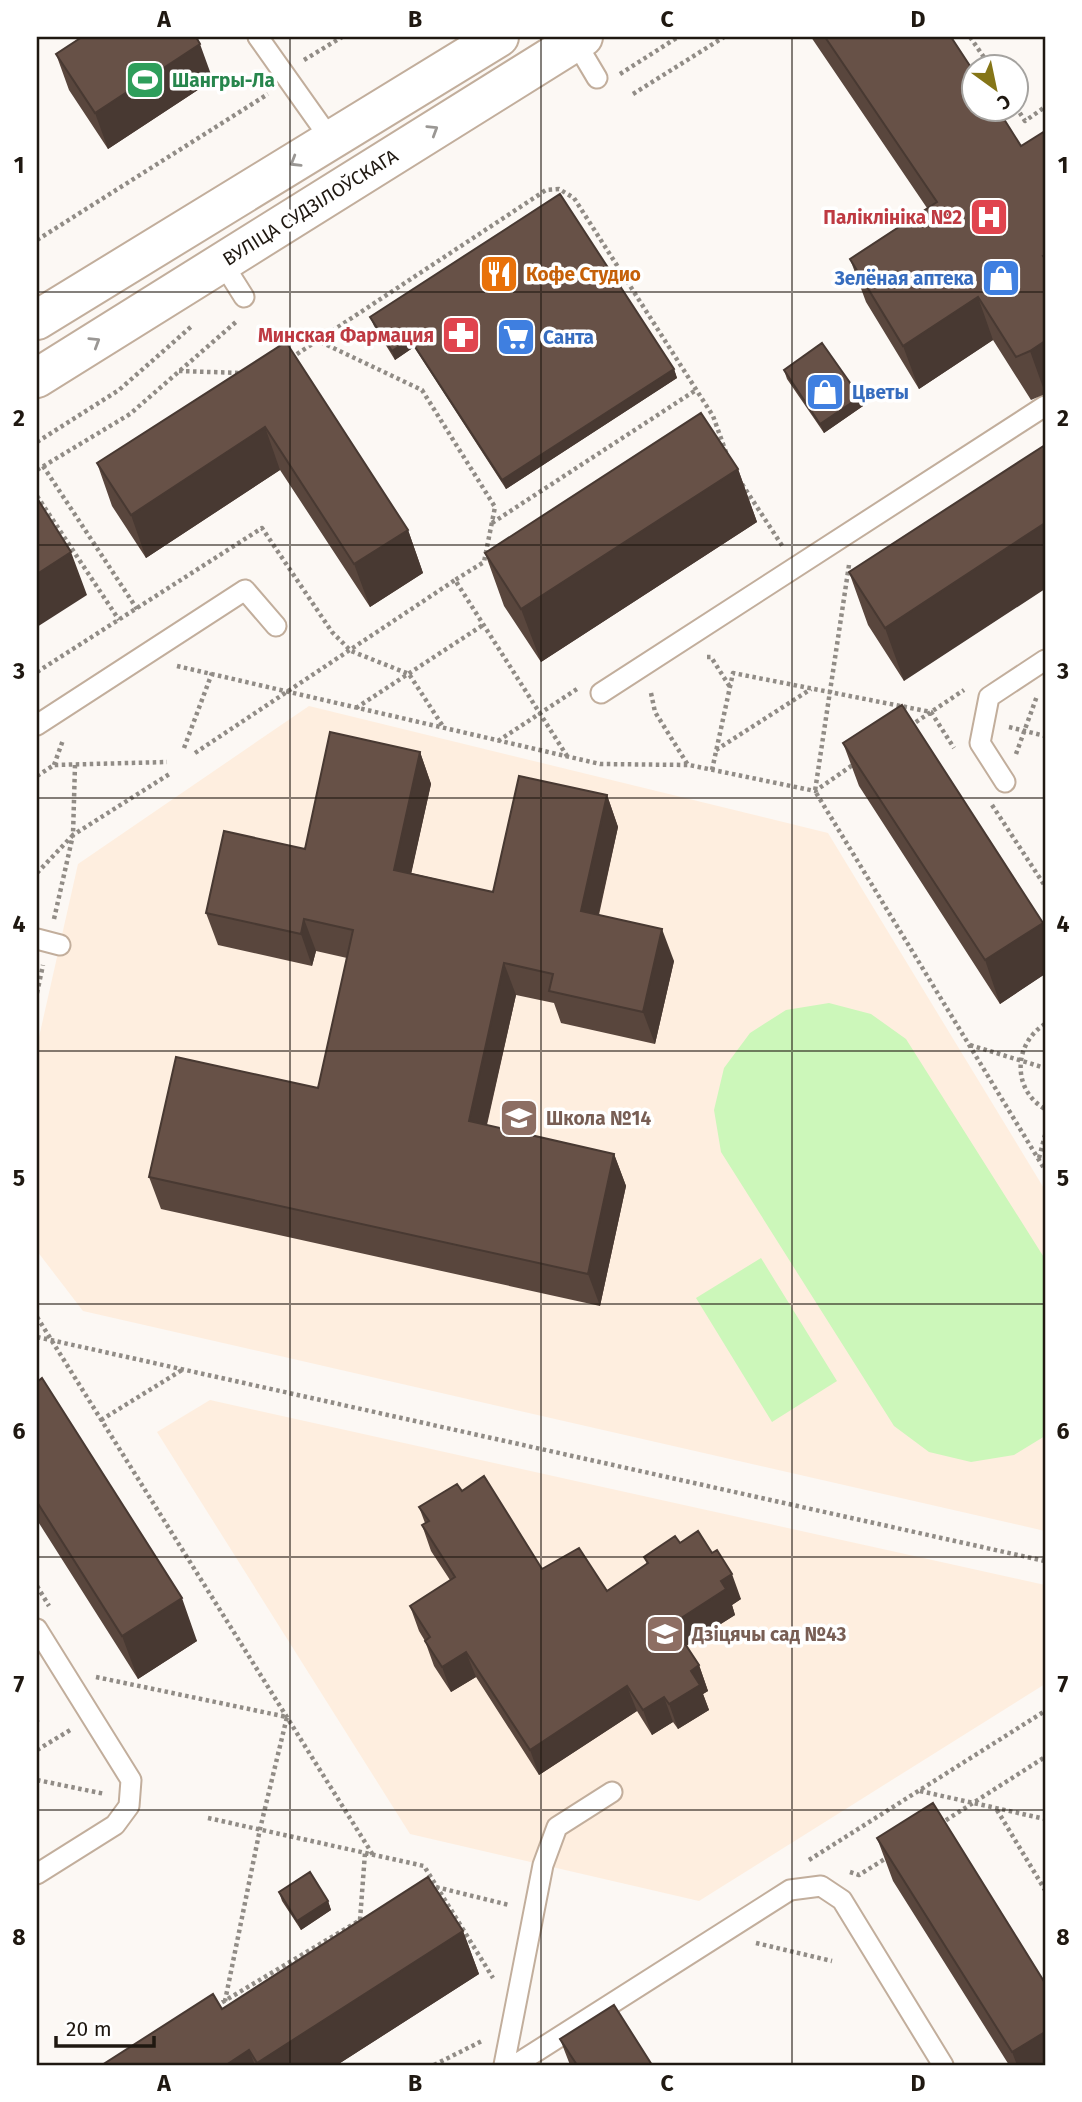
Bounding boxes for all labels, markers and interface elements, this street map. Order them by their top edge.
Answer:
text: A [156,5,171,33]
text: B [408,5,422,33]
text: C [660,5,674,33]
text: D [911,5,926,33]
north arrow [960,52,1030,122]
sports icon: Шангры-Ла [124,59,166,101]
place label: Шангры-Ла [172,69,275,92]
text: С [993,89,1015,114]
one-way arrow [425,126,438,139]
street label: ВУЛІЦА СУДЗІЛОЎСКАГА [218,144,402,271]
text: 1 [14,151,24,179]
text: 1 [1058,151,1068,179]
one-way arrow [289,154,302,167]
hospital icon: Паліклініка №2 [968,196,1010,238]
place label: Паліклініка №2 [823,206,962,229]
restaurant icon: Кофе Студио [478,253,520,295]
shop icon: Зелёная аптека [980,257,1022,299]
place label: Кофе Студио [526,263,641,286]
place label: Зелёная аптека [833,267,974,290]
pharmacy icon: Минская Фармация [440,314,482,356]
supermarket icon: Санта [495,316,537,358]
place label: Минская Фармация [258,324,434,347]
place label: Санта [543,326,594,349]
one-way arrow [87,337,100,350]
shop icon: Цветы [804,371,846,413]
place label: Цветы [852,381,909,404]
text: 2 [13,404,25,432]
text: 2 [1057,404,1069,432]
text: 3 [12,657,25,685]
text: 3 [1056,657,1069,685]
text: 4 [13,910,26,938]
text: 4 [1057,910,1070,938]
school or university icon: Школа №14 [498,1097,540,1139]
place label: Школа №14 [546,1107,651,1130]
text: 5 [13,1164,25,1192]
text: 5 [1057,1164,1069,1192]
text: 6 [13,1417,26,1445]
text: 6 [1057,1417,1070,1445]
school or university icon: Дзіцячы сад №43 [644,1613,686,1655]
place label: Дзіцячы сад №43 [691,1623,846,1646]
text: 7 [14,1670,25,1698]
text: 7 [1058,1670,1069,1698]
text: 8 [12,1923,26,1951]
text: 8 [1056,1923,1070,1951]
scale bar [56,2004,154,2048]
text: 20 m [66,2016,112,2042]
text: A [156,2069,171,2097]
text: B [408,2069,422,2097]
text: C [660,2069,674,2097]
text: D [911,2069,926,2097]

